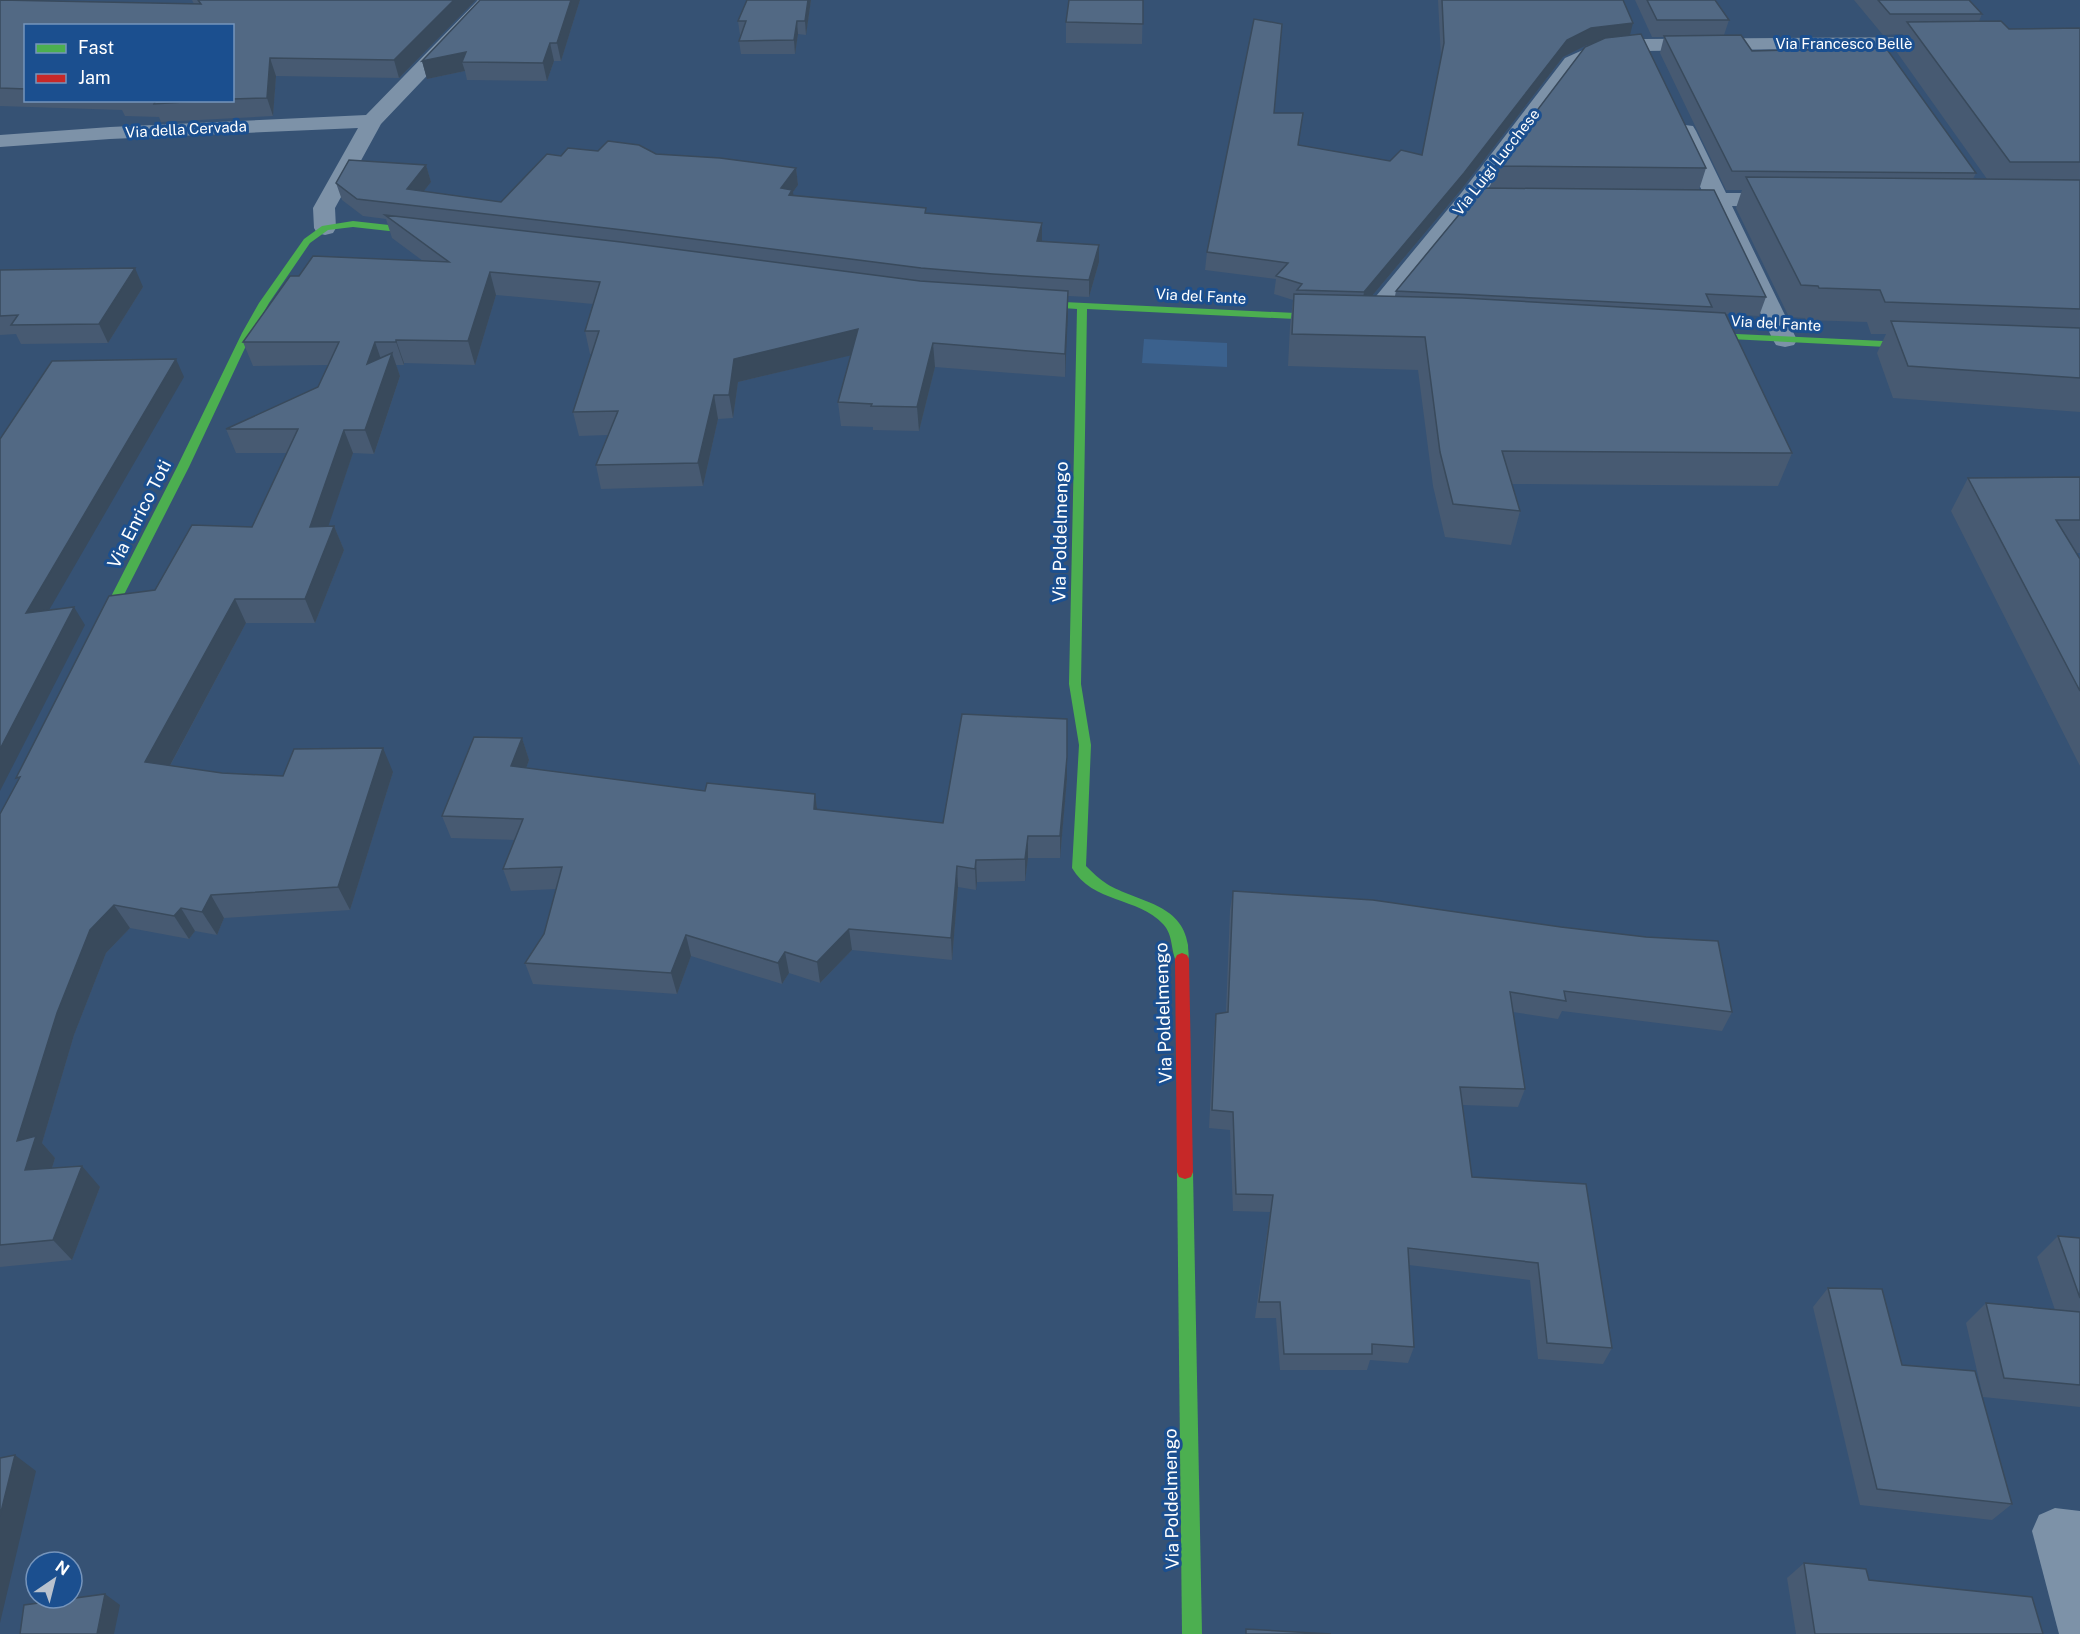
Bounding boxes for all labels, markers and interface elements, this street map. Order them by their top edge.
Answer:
legend [24,24,234,102]
street label: Via Francesco Bellè [1775,35,1913,52]
text: Fast [78,37,114,58]
text: Jam [78,67,111,88]
street label: Via Luigi Lucchese [1449,105,1543,219]
street label: Via della Cervada [125,117,247,141]
street label: Via del Fante [1155,285,1247,307]
street label: Via del Fante [1730,312,1822,334]
street label: Via Enrico Toti [103,456,175,572]
street label: Via Poldelmengo [1048,461,1072,603]
street label: Via Poldelmengo [1150,942,1176,1084]
street label: Via Poldelmengo [1159,1428,1183,1570]
north arrow [24,1550,84,1610]
text: N [52,1557,73,1579]

